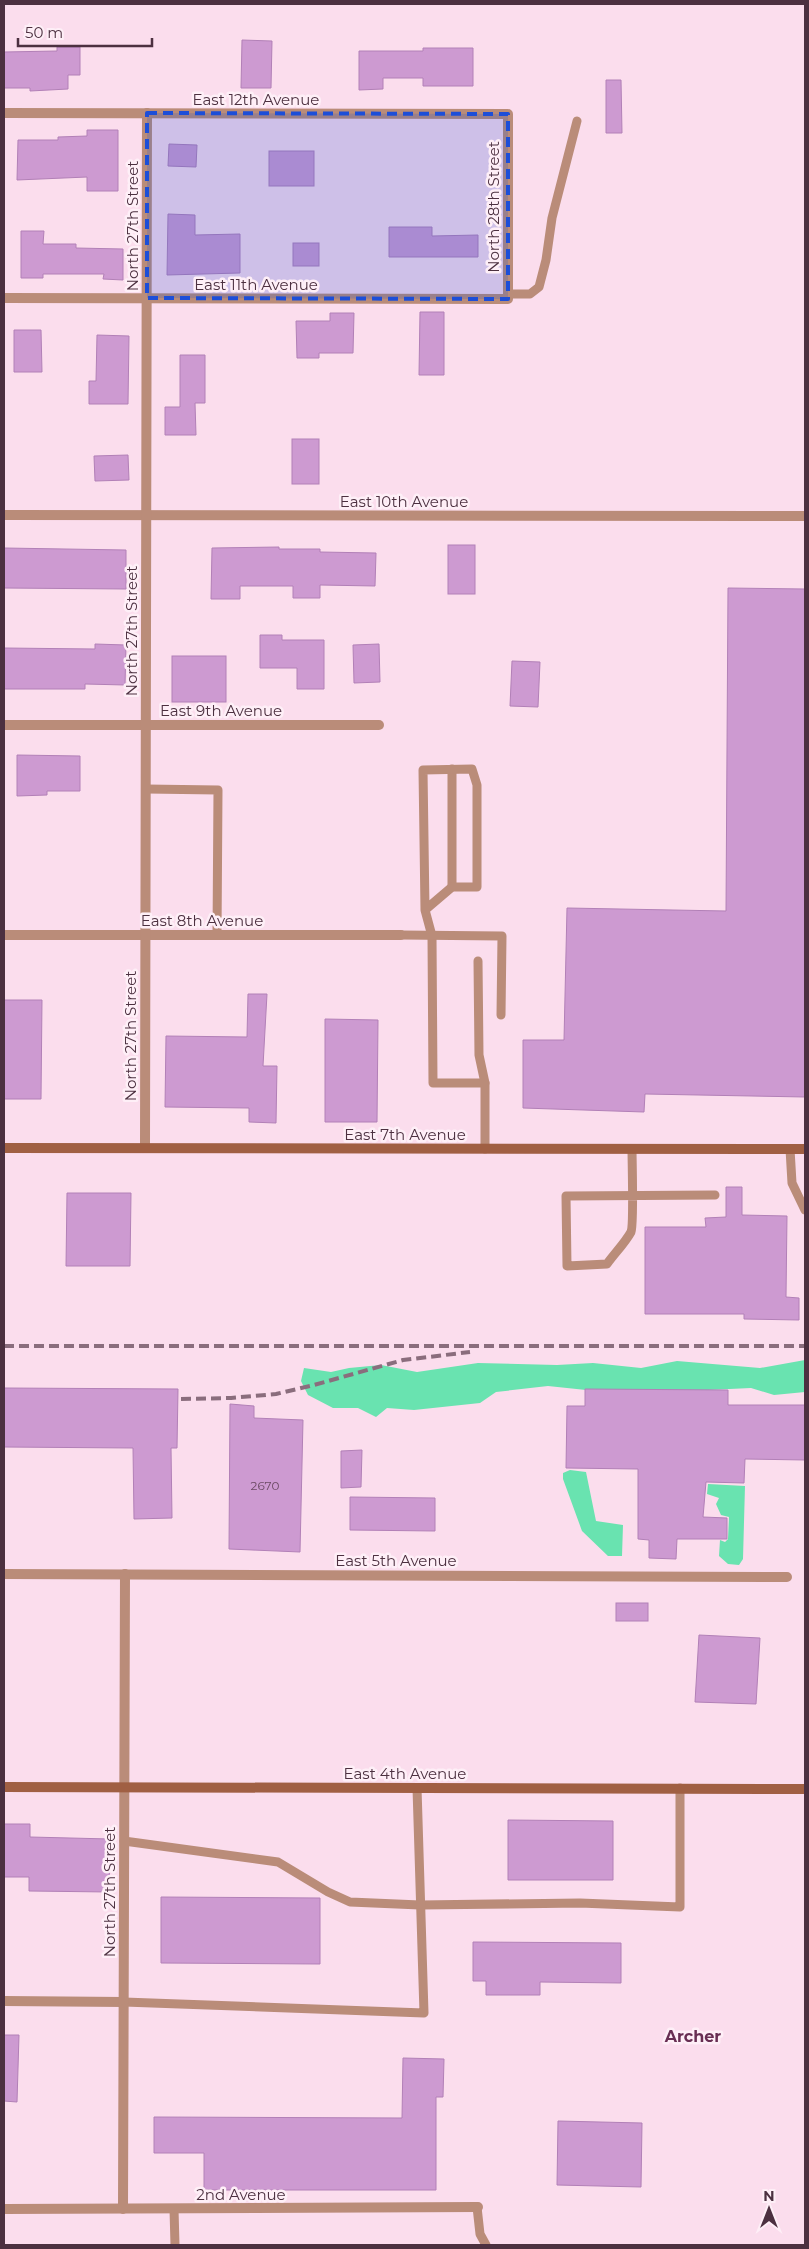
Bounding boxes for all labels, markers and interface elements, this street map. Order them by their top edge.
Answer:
scale bar [18,15,151,47]
text: 50 m [25,23,63,42]
street label: East 12th Avenue [193,90,319,109]
street label: North 28th Street [484,141,503,273]
street label: North 27th Street [123,161,142,291]
street label: East 11th Avenue [194,275,318,294]
street label: East 10th Avenue [340,492,468,511]
street label: North 27th Street [122,566,141,696]
street label: East 9th Avenue [160,701,282,720]
street label: East 8th Avenue [141,911,263,930]
street label: North 27th Street [121,971,140,1101]
street label: East 7th Avenue [344,1125,466,1144]
house number: 2670 [251,1478,279,1493]
street label: East 5th Avenue [335,1551,457,1570]
street label: East 4th Avenue [344,1764,466,1783]
street label: North 27th Street [100,1827,119,1957]
district label: Archer [664,2027,721,2046]
north arrow [744,2184,794,2234]
street label: 2nd Avenue [196,2185,286,2204]
text: N [763,2187,775,2205]

